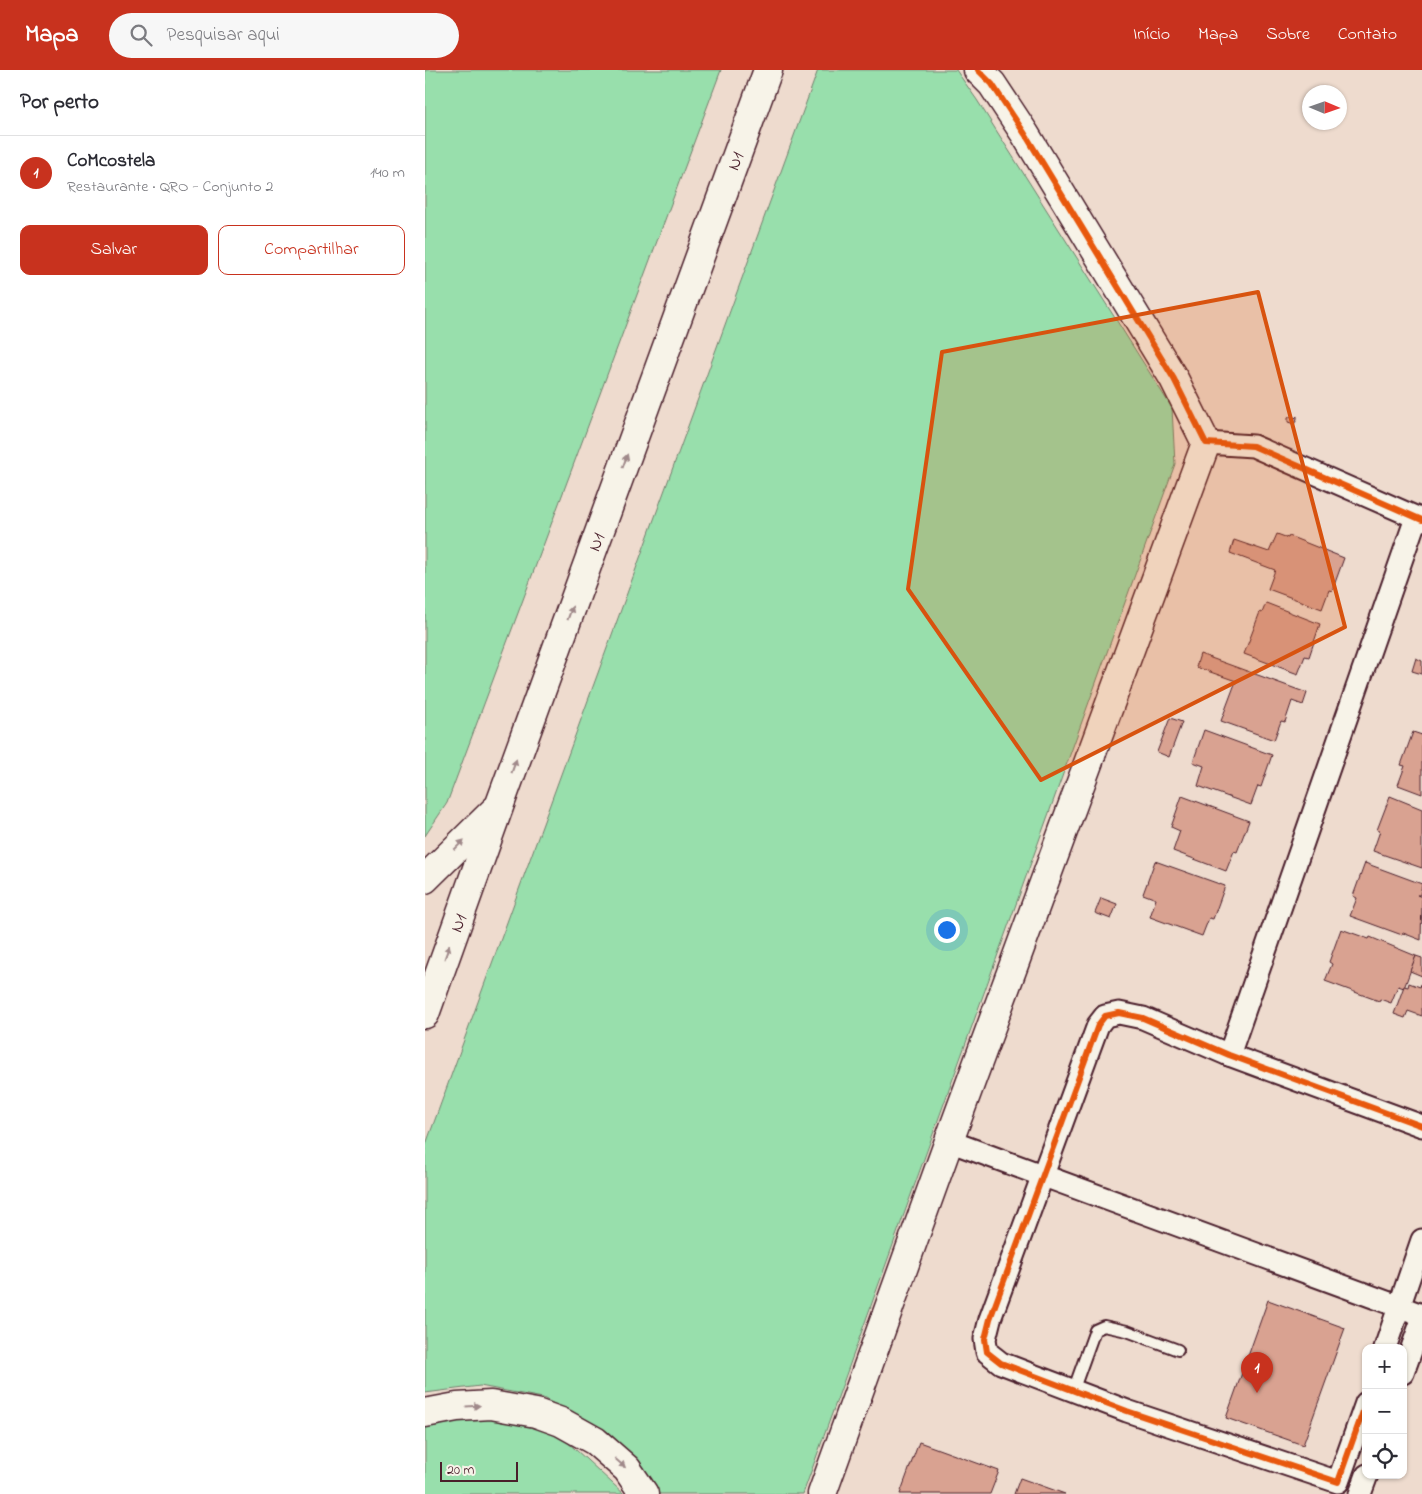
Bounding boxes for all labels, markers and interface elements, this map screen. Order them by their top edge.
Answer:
search box [109,13,459,58]
text: Mapa [25,18,79,53]
icon: search [127,21,155,49]
text: Pesquisar aqui [167,22,280,49]
text: Início [1133,22,1170,48]
text: Mapa [1198,22,1238,48]
text: Sobre [1266,22,1310,48]
text: Contato [1338,22,1397,48]
north arrow [1302,85,1347,130]
text: Por perto [20,88,99,118]
text: CoMcostela [67,148,155,175]
street label: N1 [722,149,752,175]
text: 1 [33,161,39,185]
text: 140 m [370,161,405,185]
text: Restaurante · QRO - Conjunto 2 [67,175,273,199]
button: Salvar [20,225,208,275]
button: Compartilhar [218,225,405,275]
one-way arrow [622,453,629,468]
street label: N1 [583,530,613,556]
one-way arrow [567,606,574,621]
one-way arrow [510,758,518,773]
one-way arrow [453,839,465,851]
street label: N1 [445,911,475,937]
your location [934,917,960,943]
one-way arrow [443,944,451,959]
map controls [1362,1344,1407,1479]
button: + [1362,1344,1407,1389]
pin: 1 [1241,1352,1273,1393]
button: − [1362,1389,1407,1434]
one-way arrow [465,1401,481,1409]
button: locate [1362,1434,1407,1479]
one-way arrow [614,1457,626,1468]
scale bar [440,1459,517,1482]
text: 20 m [447,1460,474,1481]

